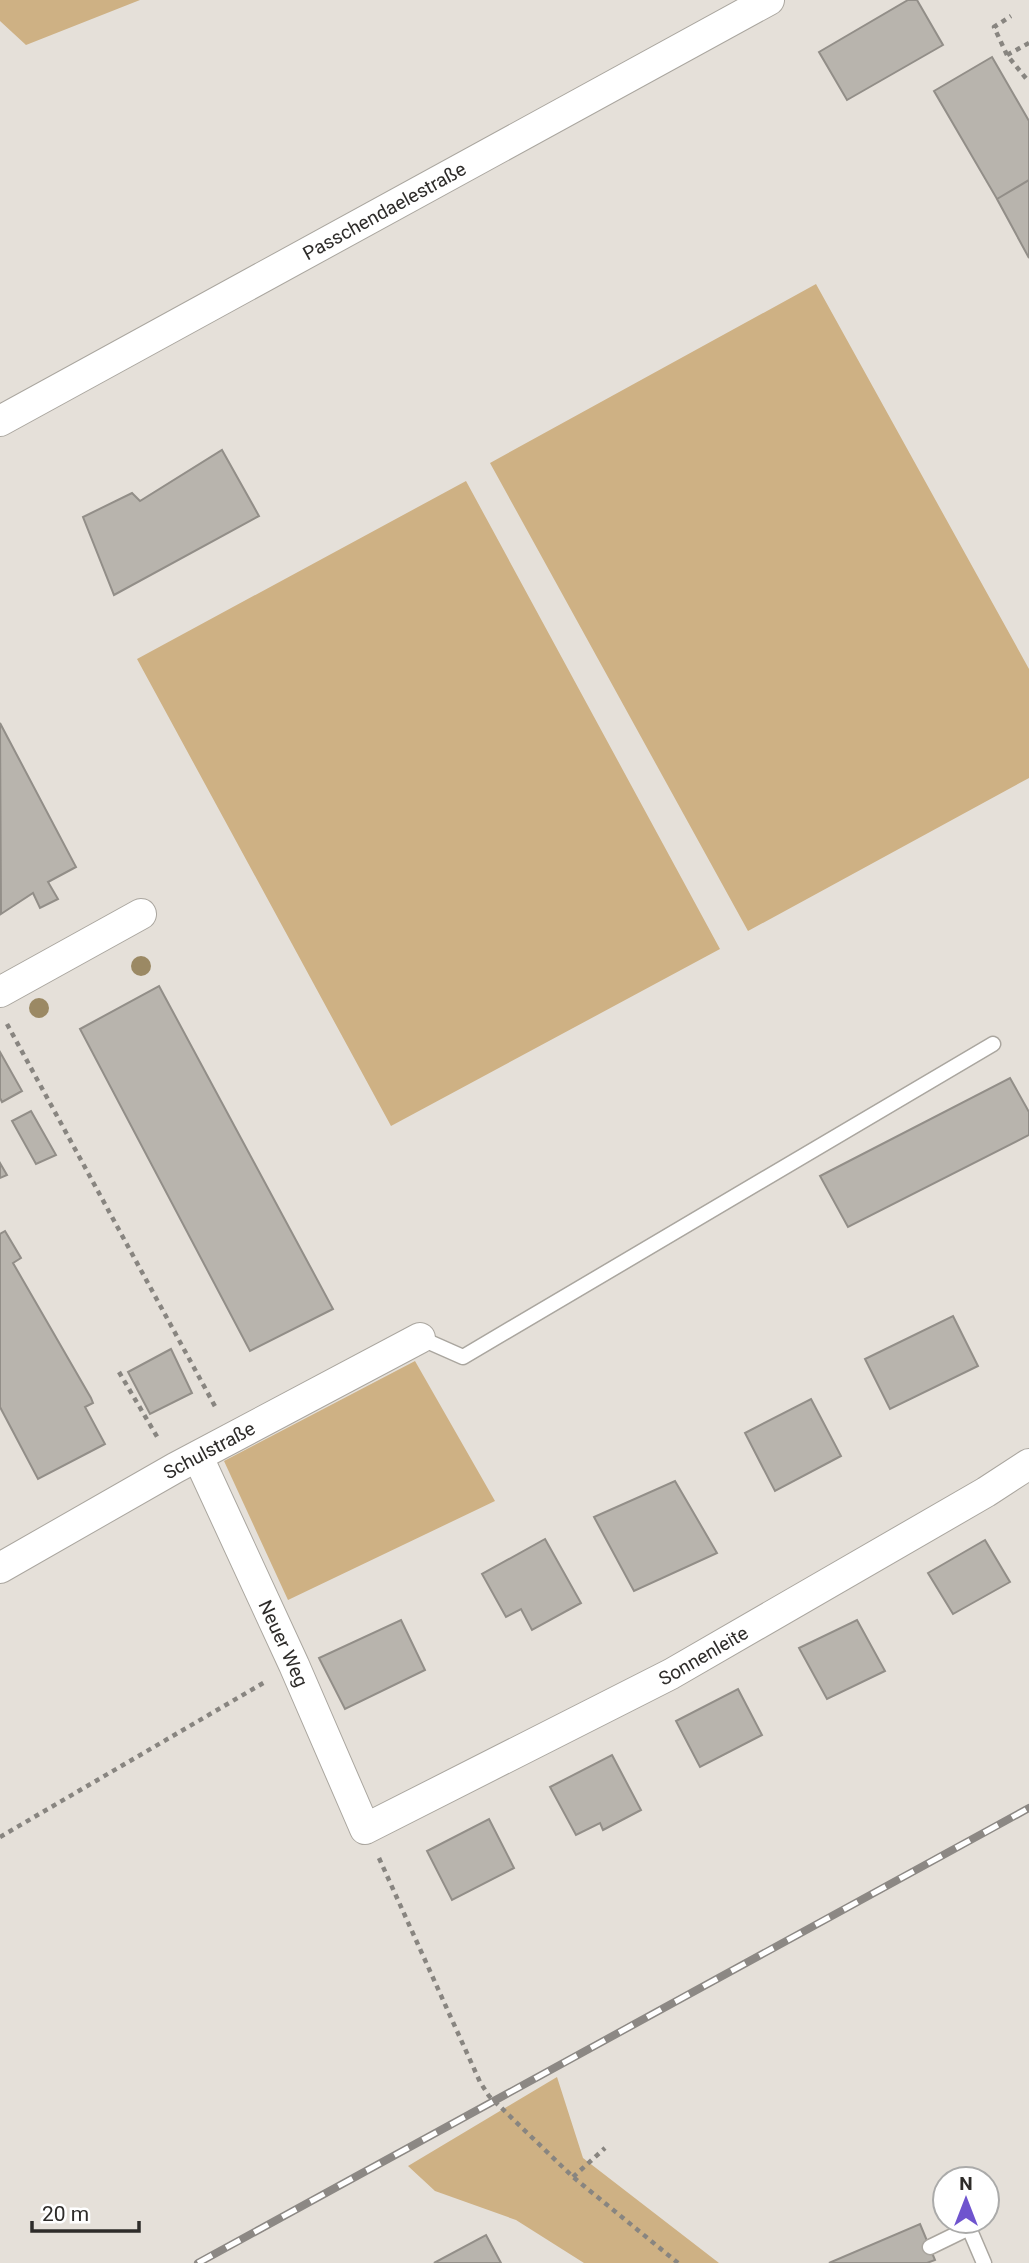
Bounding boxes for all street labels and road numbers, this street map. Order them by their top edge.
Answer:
street label: Passchendaelestraße [299,157,470,265]
street label: Schulstraße [159,1416,259,1484]
street label: Neuer Weg [254,1596,313,1690]
street label: Sonnenleite [655,1621,752,1690]

